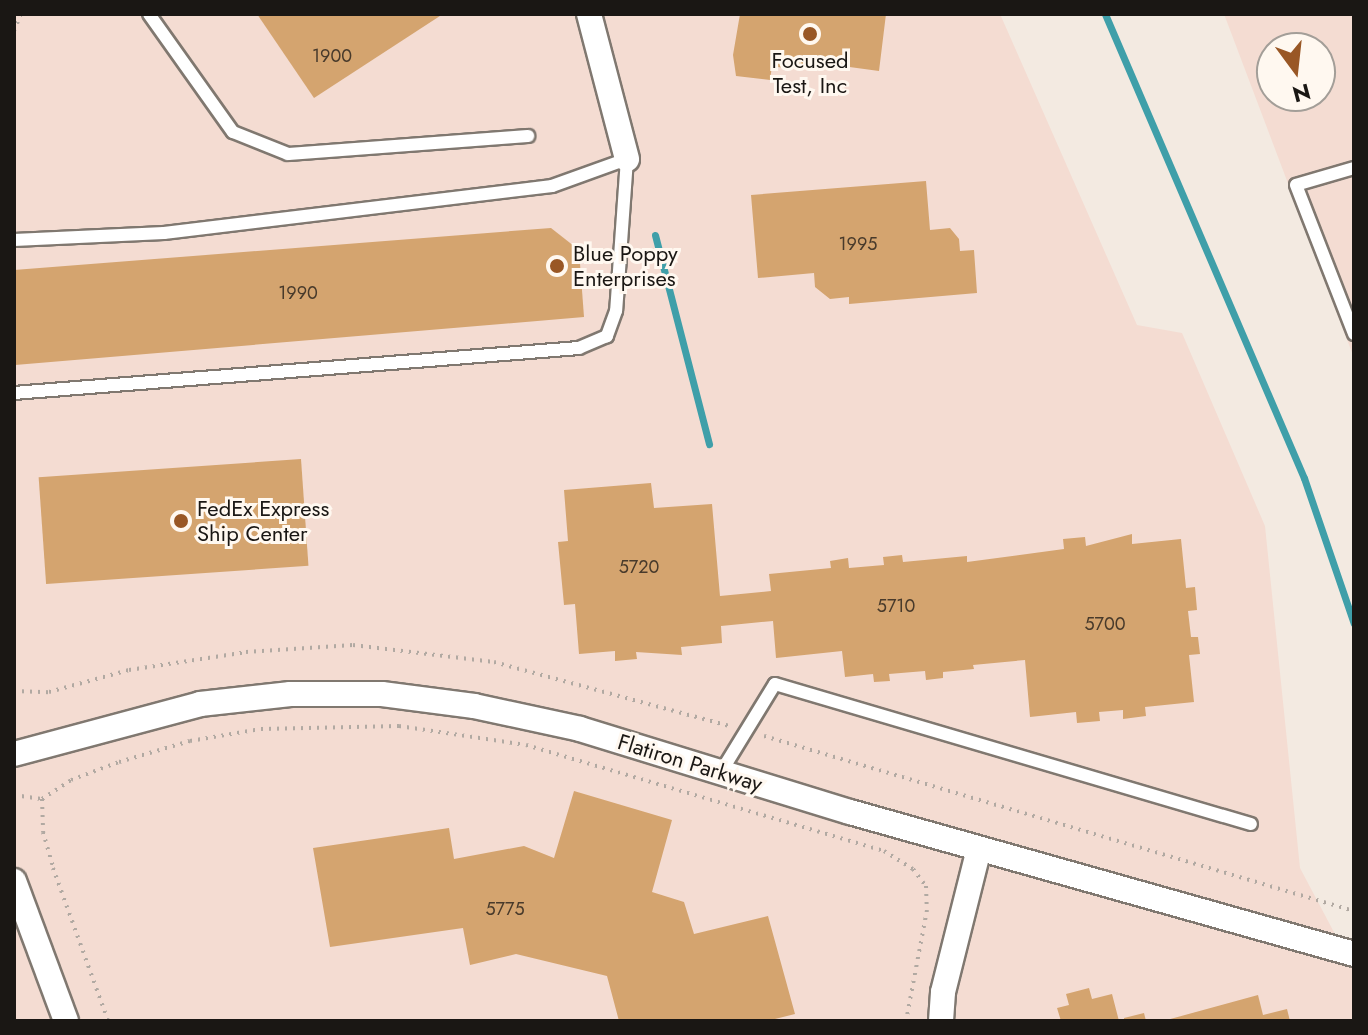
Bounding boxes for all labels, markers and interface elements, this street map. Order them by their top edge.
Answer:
marker: Focused Test, Inc [801,25,819,43]
north arrow [1256,32,1336,112]
house number: 1900 [312,45,352,67]
place label: Focused Test, Inc [771,47,849,98]
text: N [1289,76,1314,111]
house number: 1995 [839,233,877,255]
place label: Blue Poppy Enterprises [573,240,678,292]
marker: Blue Poppy Enterprises [548,257,566,275]
house number: 1990 [278,282,318,304]
place label: FedEx Express Ship Center [197,495,329,546]
marker: FedEx Express Ship Center [172,512,190,530]
house number: 5720 [619,556,659,578]
house number: 5710 [877,595,915,617]
house number: 5700 [1084,613,1126,635]
street label: Flatiron Parkway [615,728,765,798]
house number: 5775 [485,898,525,920]

